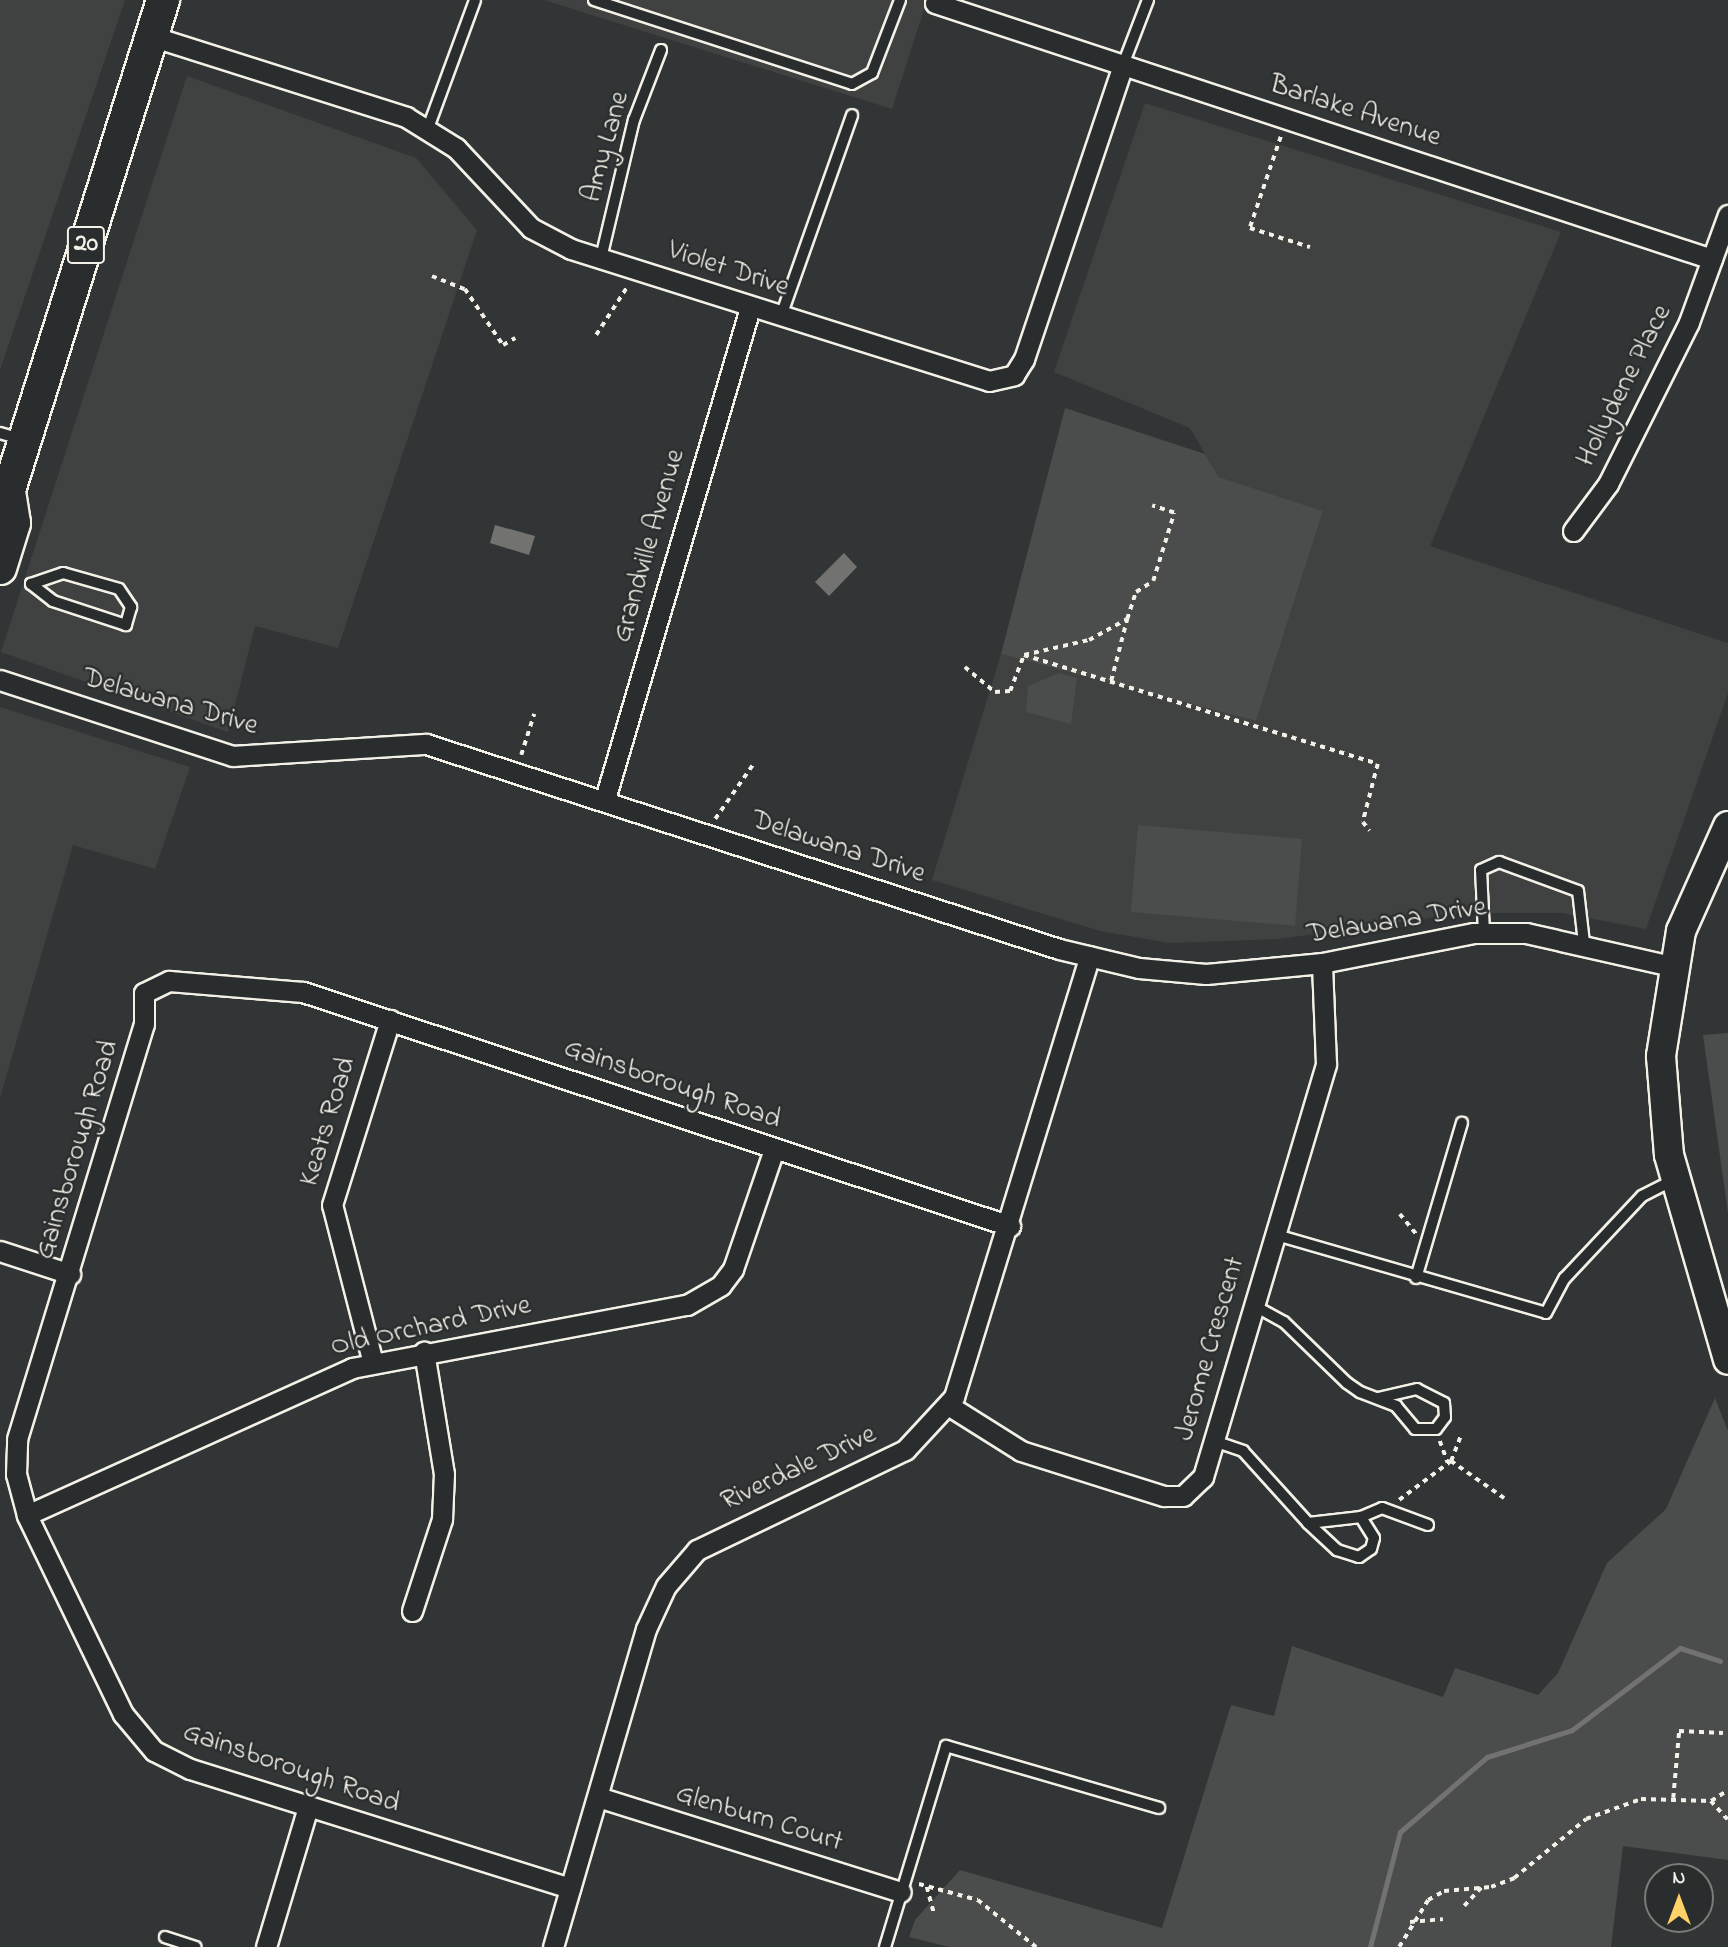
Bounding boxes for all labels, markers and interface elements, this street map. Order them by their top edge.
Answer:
street label: Barlake Avenue [1265,69,1445,155]
street label: Amy Lane [576,88,638,206]
road number: 20 [67,222,105,268]
street label: Violet Drive [663,235,793,305]
street label: Hollydene Place [1570,300,1680,472]
street label: Grandville Avenue [606,446,694,646]
street label: Delawana Drive [78,662,262,744]
street label: Delawana Drive [747,804,929,892]
street label: Delawana Drive [1305,891,1489,953]
street label: Gainsborough Road [559,1032,785,1138]
street label: Gainsborough Road [29,1037,127,1263]
street label: Keats Road [294,1054,364,1190]
street label: Jerome Crescent [1169,1253,1253,1445]
street label: Old Orchard Drive [328,1289,534,1365]
street label: Riverdale Drive [716,1418,882,1520]
street label: Gainsborough Road [178,1716,404,1822]
street label: Glenburn Court [671,1778,847,1860]
north arrow [1644,1863,1714,1933]
text: N [1673,1865,1685,1892]

